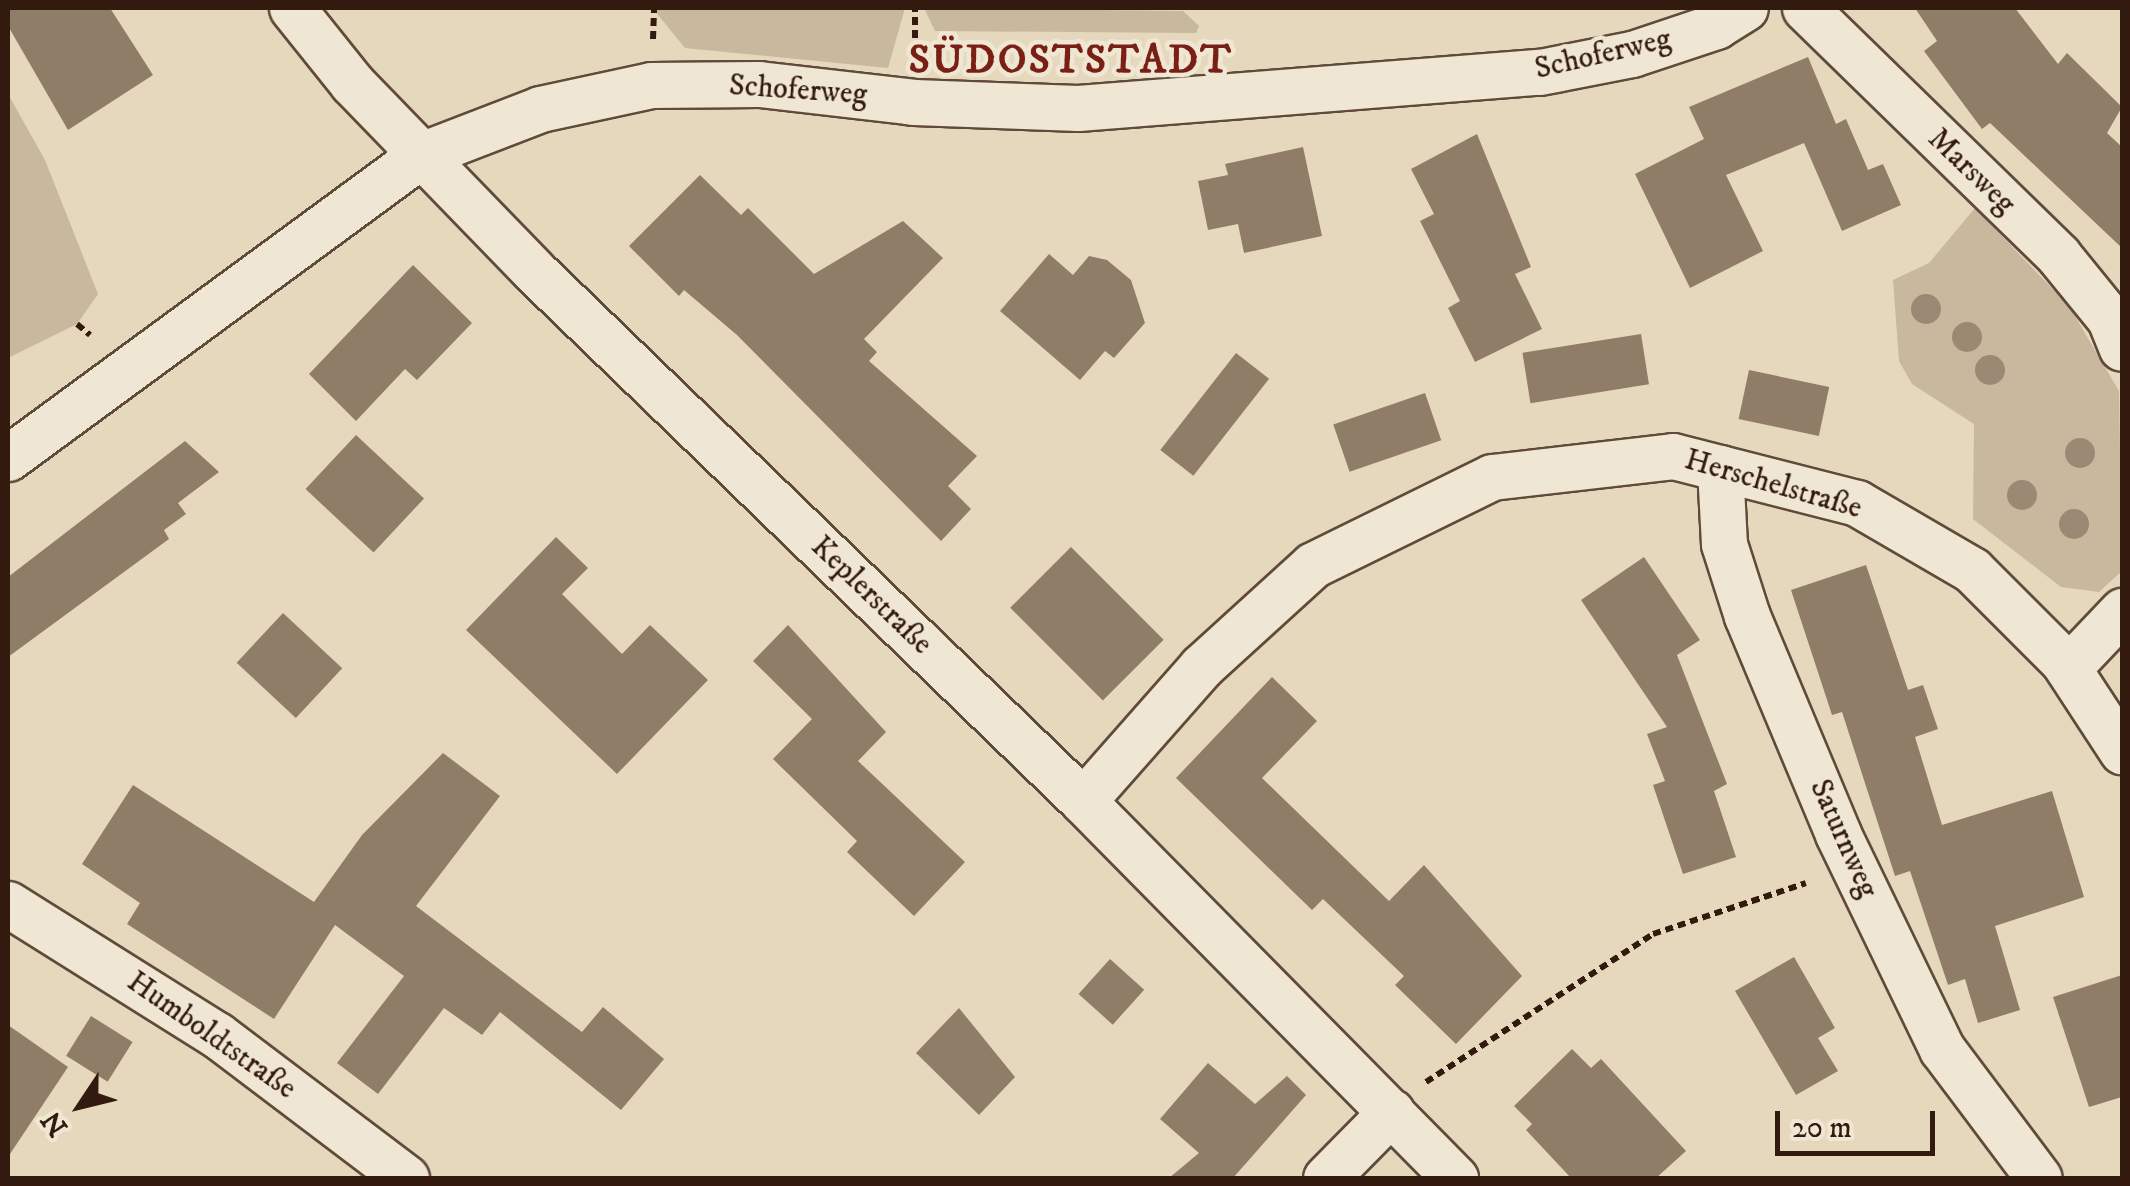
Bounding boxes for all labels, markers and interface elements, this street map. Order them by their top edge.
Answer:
street label: Schoferweg [1532,22,1674,88]
district label: SÜDOSTSTADT [909,37,1233,85]
street label: Schoferweg [728,68,868,114]
street label: Marsweg [1920,122,2022,222]
street label: Herschelstraße [1680,443,1866,527]
street label: Keplerstraße [803,529,939,663]
street label: Saturnweg [1801,774,1885,904]
street label: Humboldtstraße [120,965,302,1107]
north arrow [30,1056,130,1156]
scale bar [1780,1091,1940,1153]
text: N [34,1104,76,1143]
text: 20 m [1792,1110,1852,1147]

